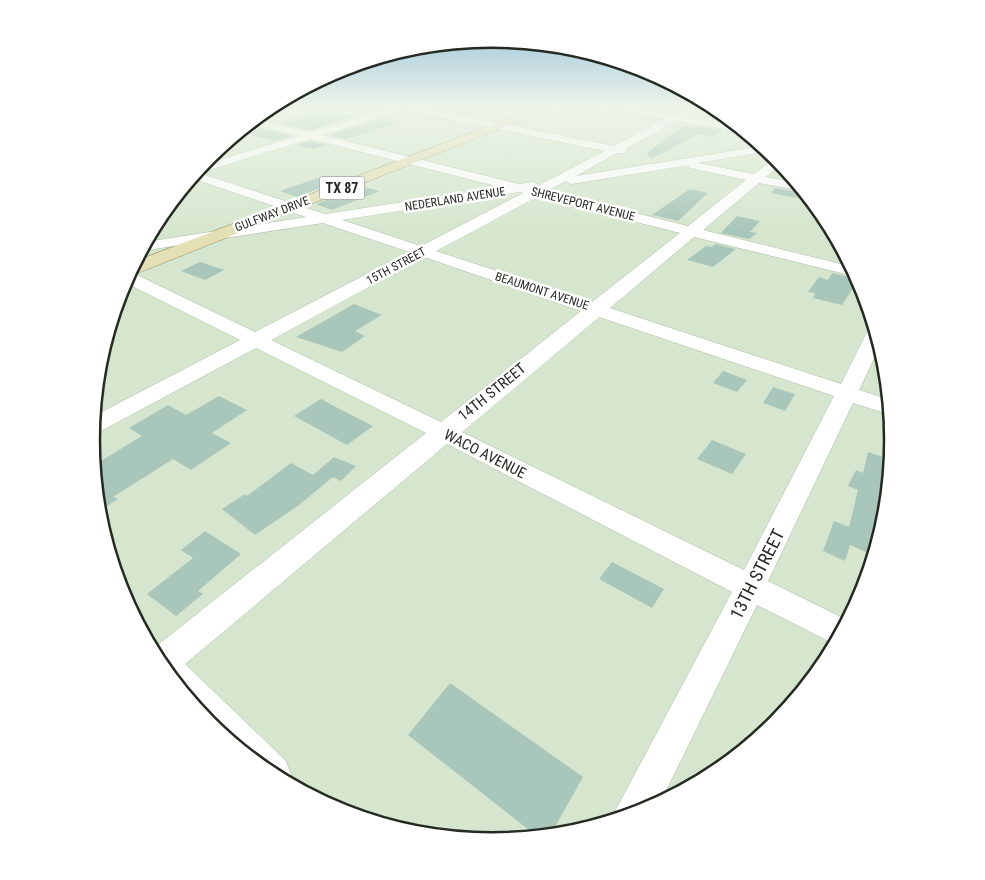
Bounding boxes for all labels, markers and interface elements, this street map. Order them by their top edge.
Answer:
road number: TX 87 [320,177,364,200]
street label: NEDERLAND AVENUE [404,184,506,214]
street label: SHREVEPORT AVENUE [530,184,636,224]
street label: GULFWAY DRIVE [233,193,311,235]
street label: 15TH STREET [364,244,428,288]
street label: BEAUMONT AVENUE [493,269,591,313]
street label: 14TH STREET [455,359,530,425]
street label: WACO AVENUE [441,426,529,482]
street label: 13TH STREET [725,526,789,622]

